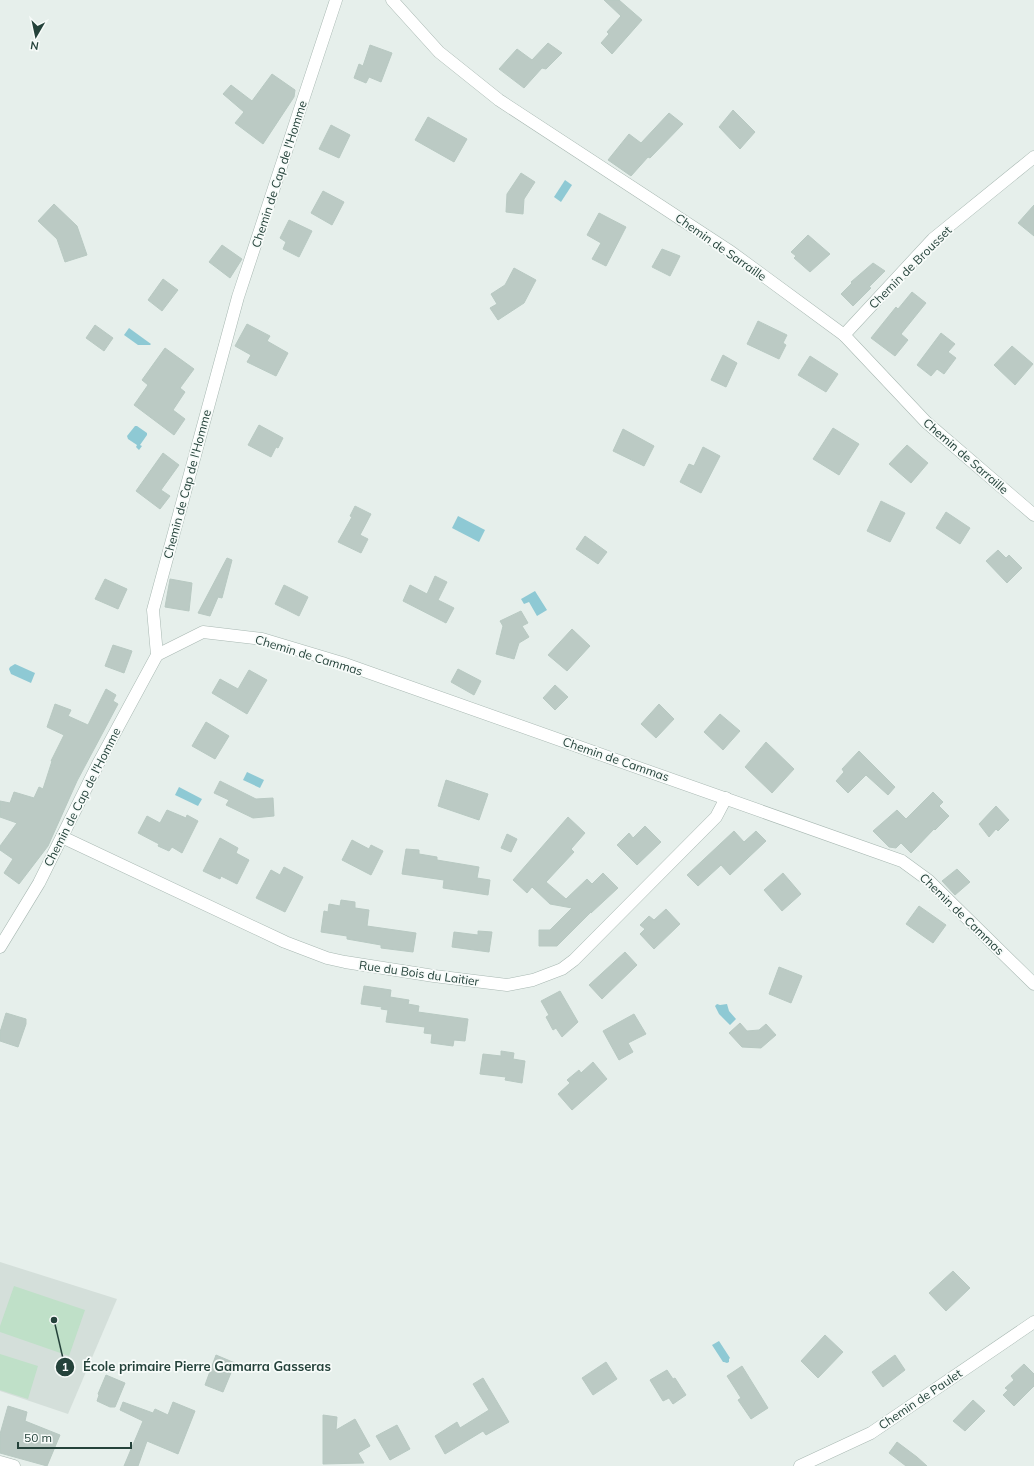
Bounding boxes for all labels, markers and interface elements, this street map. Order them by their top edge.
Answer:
north arrow [16,16,56,56]
text: N [29,38,40,53]
street label: Chemin de Cap de l'Homme [248,99,310,249]
street label: Chemin de Sarraille [673,210,769,284]
street label: Chemin de Brousset [865,222,955,312]
street label: Chemin de Cap de l'Homme [160,408,214,560]
street label: Chemin de Sarraille [920,415,1012,497]
street label: Chemin de Cammas [253,632,365,679]
street label: Chemin de Cap de l'Homme [40,725,124,869]
street label: Chemin de Cammas [561,734,671,784]
street label: Chemin de Cammas [917,870,1007,958]
street label: Rue du Bois du Laitier [358,957,481,989]
callout: École primaire Pierre Gamarra Gasseras [55,1354,339,1379]
text: École primaire Pierre Gamarra Gasseras [83,1358,331,1374]
text: 1 [61,1359,69,1374]
street label: Chemin de Paulet [875,1366,965,1432]
scale bar [18,1424,131,1450]
text: 50 m [24,1430,52,1445]

